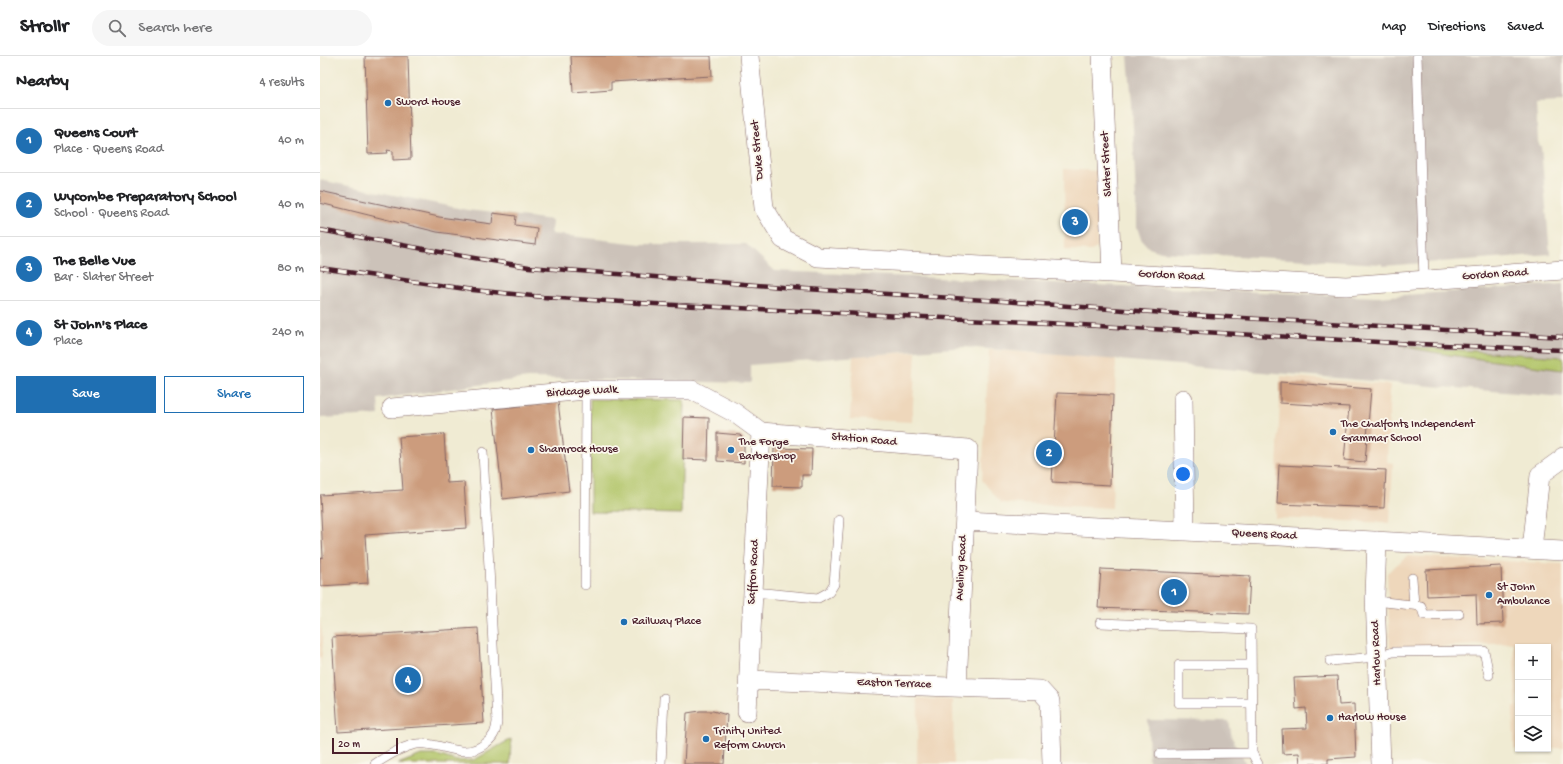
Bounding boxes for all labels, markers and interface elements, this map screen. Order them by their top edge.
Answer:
search box [92,10,372,46]
text: Strollr [20,16,68,39]
icon: search [106,17,128,39]
text: Search here [138,19,212,37]
text: Map [1382,19,1406,36]
text: Directions [1428,19,1485,36]
text: Saved [1507,19,1543,36]
text: Nearby [16,72,69,92]
text: 4 results [260,75,304,90]
place label: Sword House [396,96,461,110]
marker: Sword House [383,98,393,108]
street label: Duke Street [748,118,768,181]
text: Queens Court [54,124,137,142]
street label: Slater Street [1098,130,1116,197]
text: 1 [26,133,32,148]
text: 40 m [278,133,304,148]
text: Place · Queens Road [54,142,163,157]
text: Wycombe Preparatory School [54,188,237,206]
text: 2 [26,197,32,212]
text: 40 m [278,197,304,212]
text: School · Queens Road [54,206,169,221]
pin: 3 [1062,207,1088,237]
text: The Belle Vue [54,252,136,270]
text: 3 [26,261,32,276]
text: 80 m [277,261,304,276]
street label: Gordon Road [1462,266,1529,284]
street label: Gordon Road [1138,267,1205,285]
text: Bar · Slater Street [54,270,153,285]
text: St John's Place [54,316,147,334]
text: 4 [26,325,32,340]
text: 240 m [272,325,304,340]
text: Place [54,334,82,349]
button: Save [16,376,156,413]
button: Share [164,376,304,413]
street label: Birdcage Walk [545,383,620,401]
place label: The Chalfonts Independent Grammar School [1340,418,1476,446]
marker: The Chalfonts Independent Grammar School [1328,427,1338,437]
street label: Station Road [831,430,898,450]
place label: The Forge Barbershop [738,436,796,464]
pin: 2 [1036,438,1062,468]
place label: Shamrock House [539,443,619,457]
marker: Shamrock House [526,445,536,455]
marker: The Forge Barbershop [726,445,736,455]
your location [1173,464,1193,484]
street label: Queens Road [1231,526,1298,544]
street label: Aveling Road [953,534,971,601]
street label: Saffron Road [745,538,763,605]
pin: 1 [1161,577,1187,607]
place label: St John Ambulance [1497,581,1551,609]
marker: St John Ambulance [1484,590,1494,600]
place label: Railway Place [632,615,702,629]
marker: Railway Place [619,617,629,627]
street label: Harlow Road [1369,619,1385,686]
map controls [1515,644,1551,752]
button: + [1515,644,1551,680]
pin: 4 [395,665,421,695]
street label: Easton Terrace [857,676,932,692]
button: − [1515,680,1551,716]
place label: Harlow House [1338,711,1407,725]
marker: Harlow House [1325,713,1335,723]
button: layers [1515,716,1551,752]
place label: Trinity United Reform Church [713,725,786,753]
marker: Trinity United Reform Church [701,734,711,744]
scale bar [332,736,398,755]
text: 20 m [338,739,360,751]

